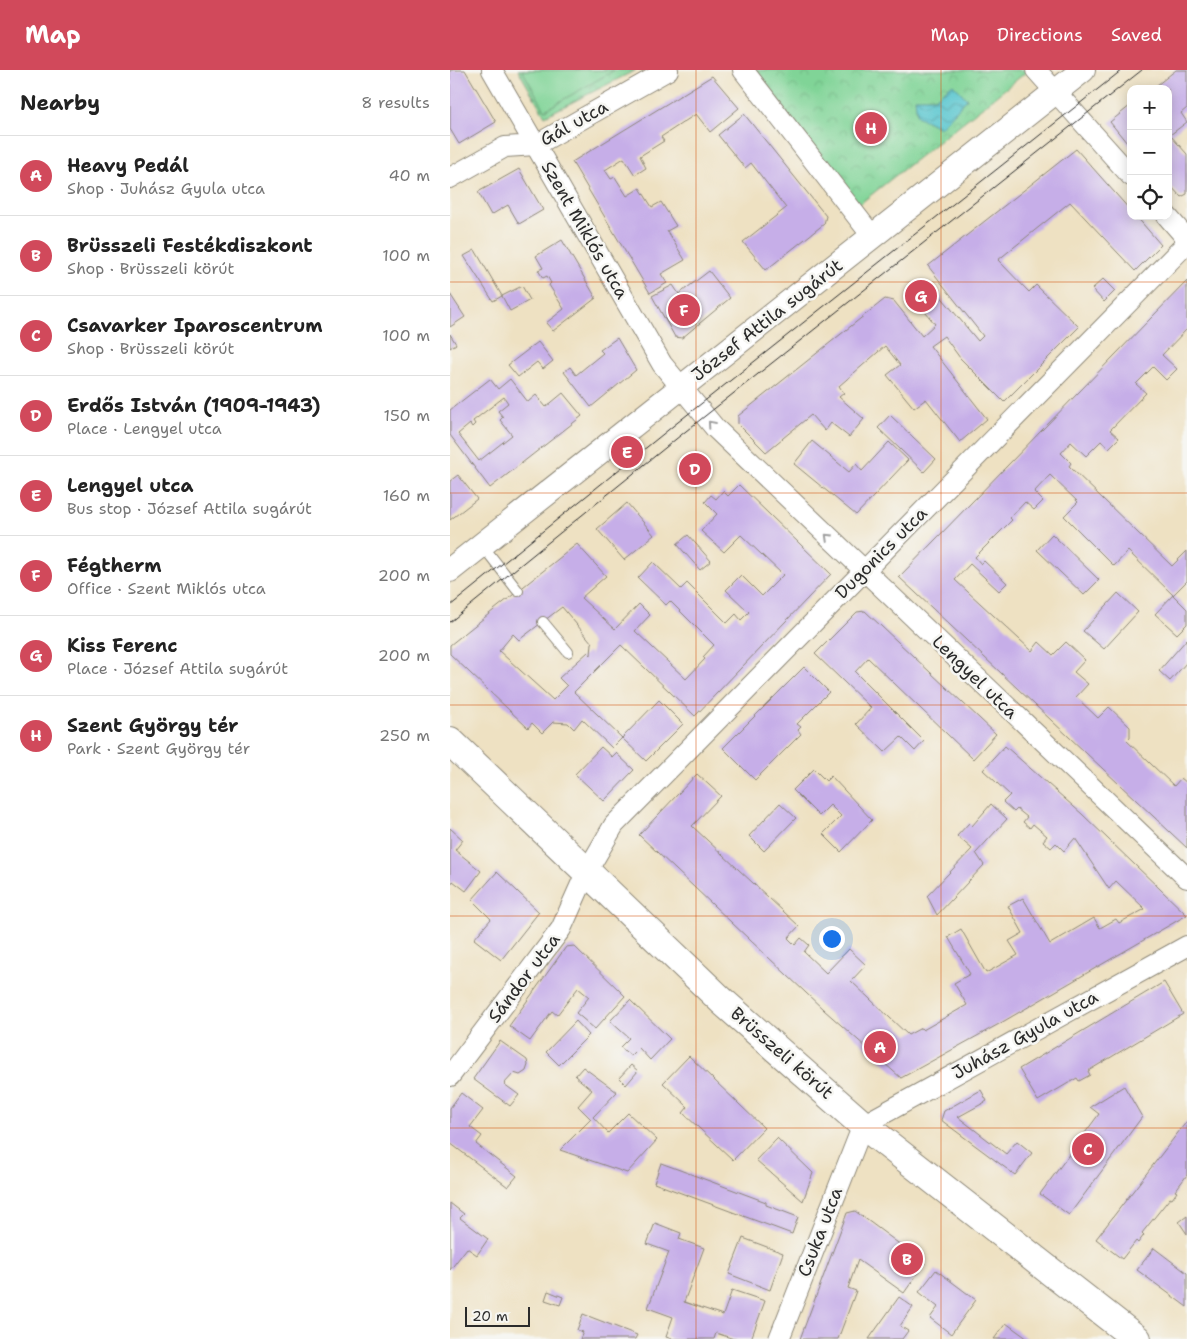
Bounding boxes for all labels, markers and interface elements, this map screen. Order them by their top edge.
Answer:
text: Map [25,19,81,51]
text: Map [931,23,969,47]
text: Directions [997,23,1083,47]
text: Saved [1111,23,1162,47]
map controls [1127,85,1172,220]
button: + [1127,85,1172,130]
text: Nearby [20,89,100,117]
text: 8 results [361,92,430,113]
street label: Gál utca [536,95,612,151]
pin: H [855,109,887,147]
button: − [1127,130,1172,175]
text: Heavy Pedál [67,153,189,178]
street label: Szent Miklós utca [536,157,634,303]
text: A [30,165,42,186]
text: 40 m [388,165,430,186]
button: locate [1127,175,1172,220]
text: Shop · Juhász Gyula utca [67,178,265,199]
text: Brüsszeli Festékdiszkont [67,233,312,258]
text: B [31,245,41,266]
text: 100 m [382,245,430,266]
street label: József Attila sugárút [686,253,848,387]
text: Shop · Brüsszeli körút [67,258,235,279]
pin: G [905,277,937,315]
pin: F [668,291,700,329]
text: Csavarker Iparoscentrum [67,313,323,338]
text: C [31,325,41,346]
text: 100 m [382,325,430,346]
text: Shop · Brüsszeli körút [67,338,235,359]
text: Erdős István (1909-1943) [67,393,321,418]
text: D [30,405,42,426]
text: 150 m [383,405,430,426]
text: Place · Lengyel utca [67,418,222,439]
one-way arrow [708,420,717,429]
pin: E [611,433,643,471]
pin: D [679,450,711,488]
text: Lengyel utca [67,473,193,498]
text: E [31,485,41,506]
text: 160 m [383,485,430,506]
text: Bus stop · József Attila sugárút [67,498,312,519]
street label: Dugonics utca [830,502,932,604]
one-way arrow [825,534,834,543]
text: Fégtherm [67,553,161,578]
text: F [31,565,41,586]
text: 200 m [378,565,430,586]
text: Office · Szent Miklós utca [67,578,266,599]
street label: Lengyel utca [927,630,1023,724]
text: Kiss Ferenc [67,633,178,658]
text: G [30,645,42,666]
text: 200 m [378,645,430,666]
text: Place · József Attila sugárút [67,658,288,679]
text: Szent György tér [67,713,239,738]
text: H [30,725,42,746]
text: 250 m [379,725,430,746]
text: Park · Szent György tér [67,738,250,759]
your location [819,926,845,952]
street label: Sándor utca [482,928,566,1028]
street label: Juhász Gyula utca [948,985,1102,1085]
street label: Brüsszeli körút [725,1002,839,1105]
pin: A [864,1028,896,1066]
pin: C [1072,1130,1104,1168]
street label: Csuka utca [792,1184,848,1280]
pin: B [891,1240,923,1278]
scale bar [465,1304,530,1327]
text: 20 m [472,1307,508,1325]

